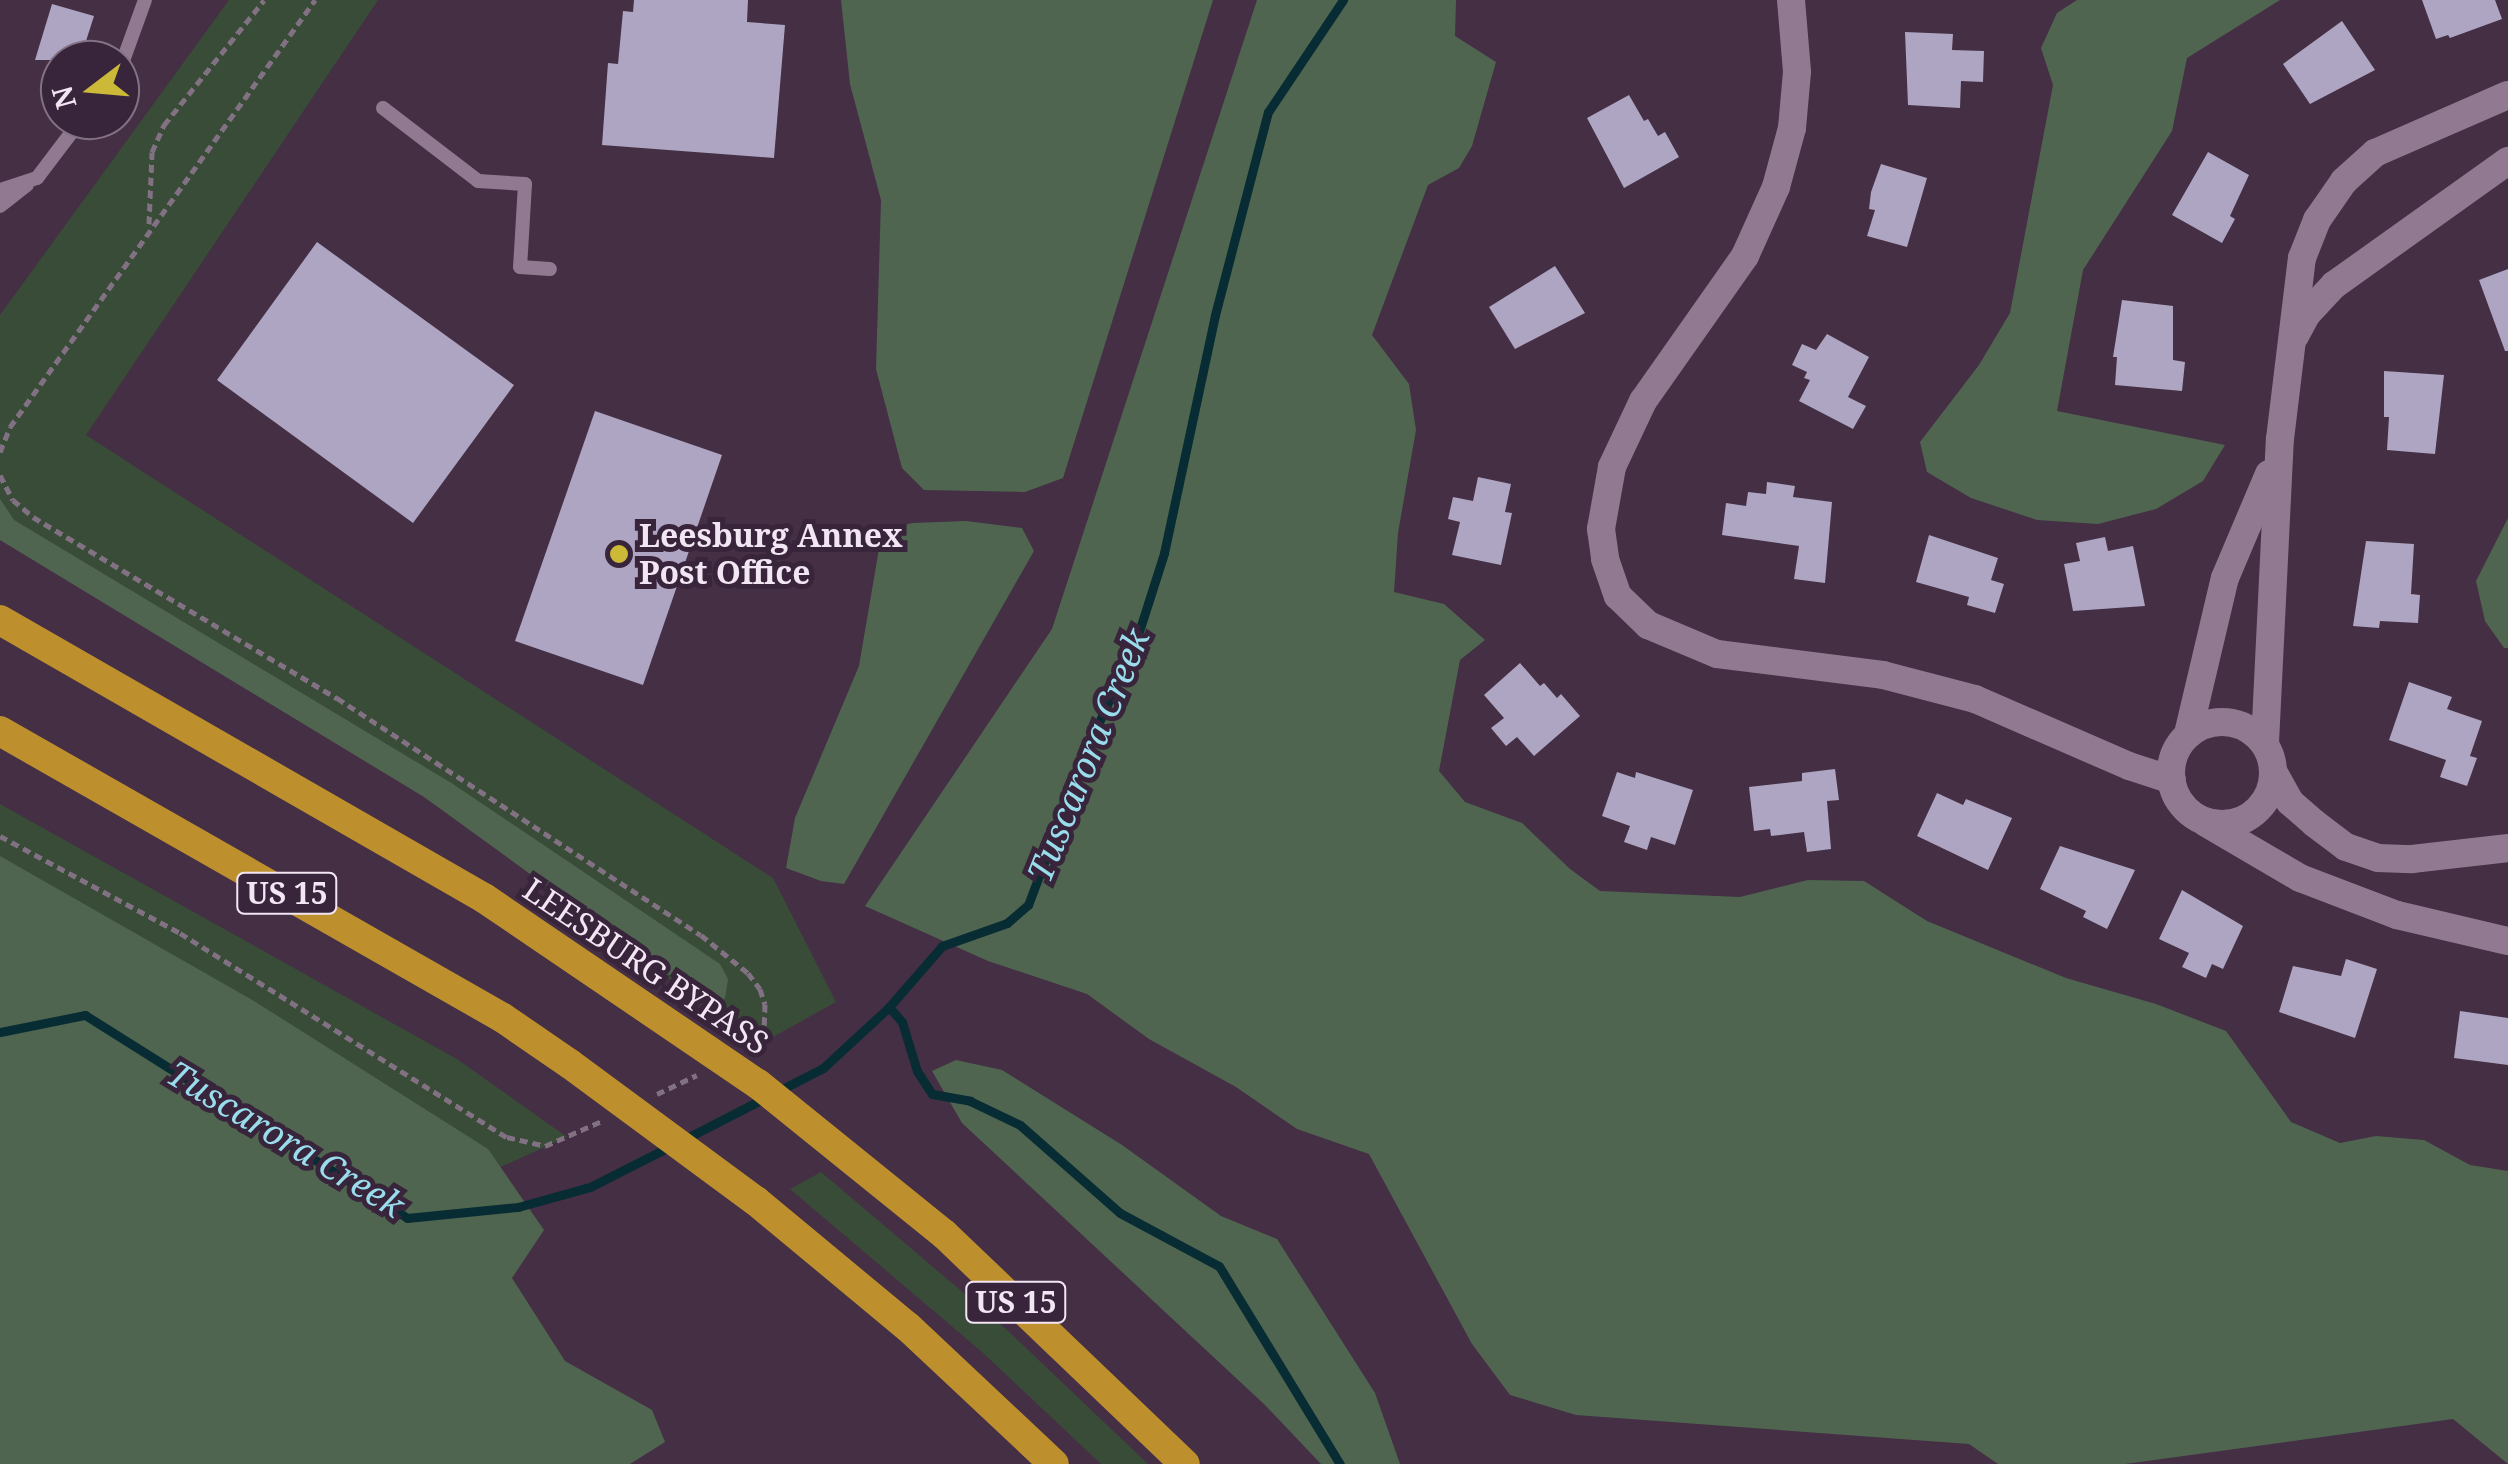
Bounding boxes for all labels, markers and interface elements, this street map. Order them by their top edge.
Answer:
north arrow [40,40,140,140]
text: N [42,82,84,114]
place label: Leesburg Annex Post Office [639,517,903,592]
marker: Leesburg Annex Post Office [608,543,630,565]
water label: Tuscarora Creek [1018,623,1158,887]
road number: US 15 [234,868,340,918]
street label: LEESBURG BYPASS [516,870,776,1062]
water label: Tuscarora Creek [160,1052,412,1226]
road number: US 15 [964,1277,1068,1327]

